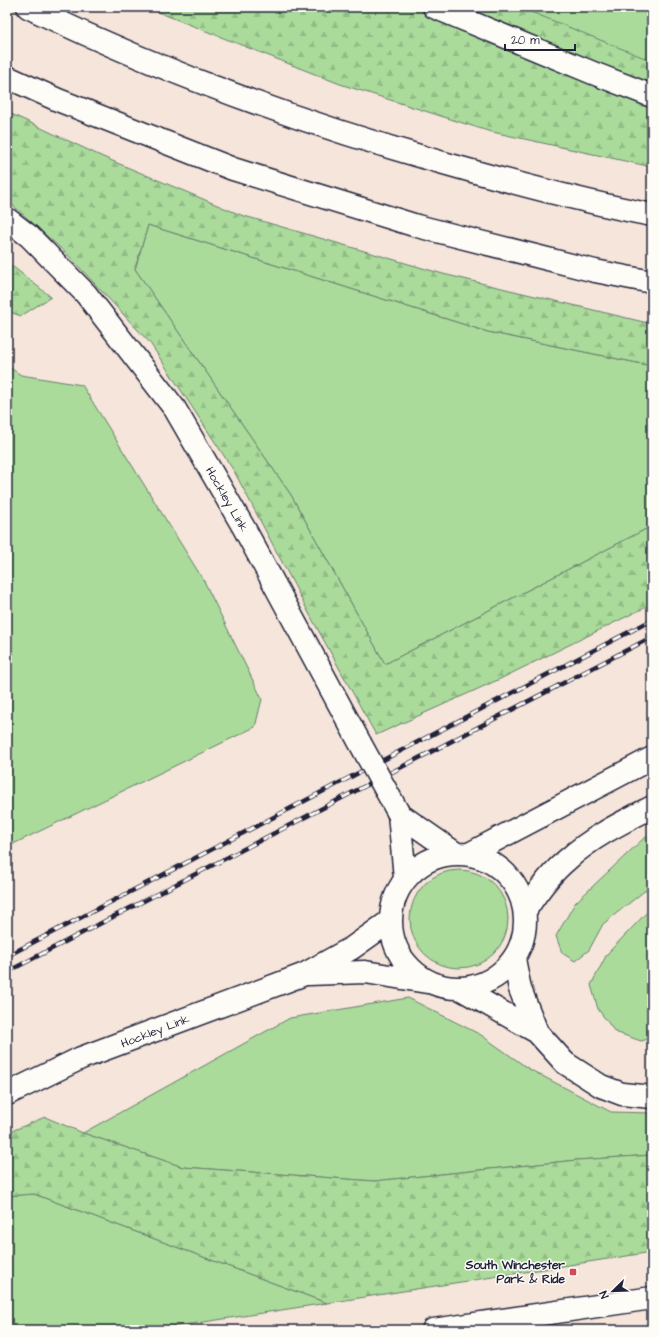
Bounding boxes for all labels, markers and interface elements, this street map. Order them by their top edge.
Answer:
scale bar [505,26,575,52]
text: 20 m [511,32,540,49]
street label: Hockley Link [200,464,252,536]
street label: Hockley Link [118,1010,193,1053]
place label: South Winchester Park & Ride [465,1257,566,1288]
marker: South Winchester Park & Ride [568,1267,578,1277]
north arrow [593,1271,633,1311]
text: N [596,1289,613,1301]

